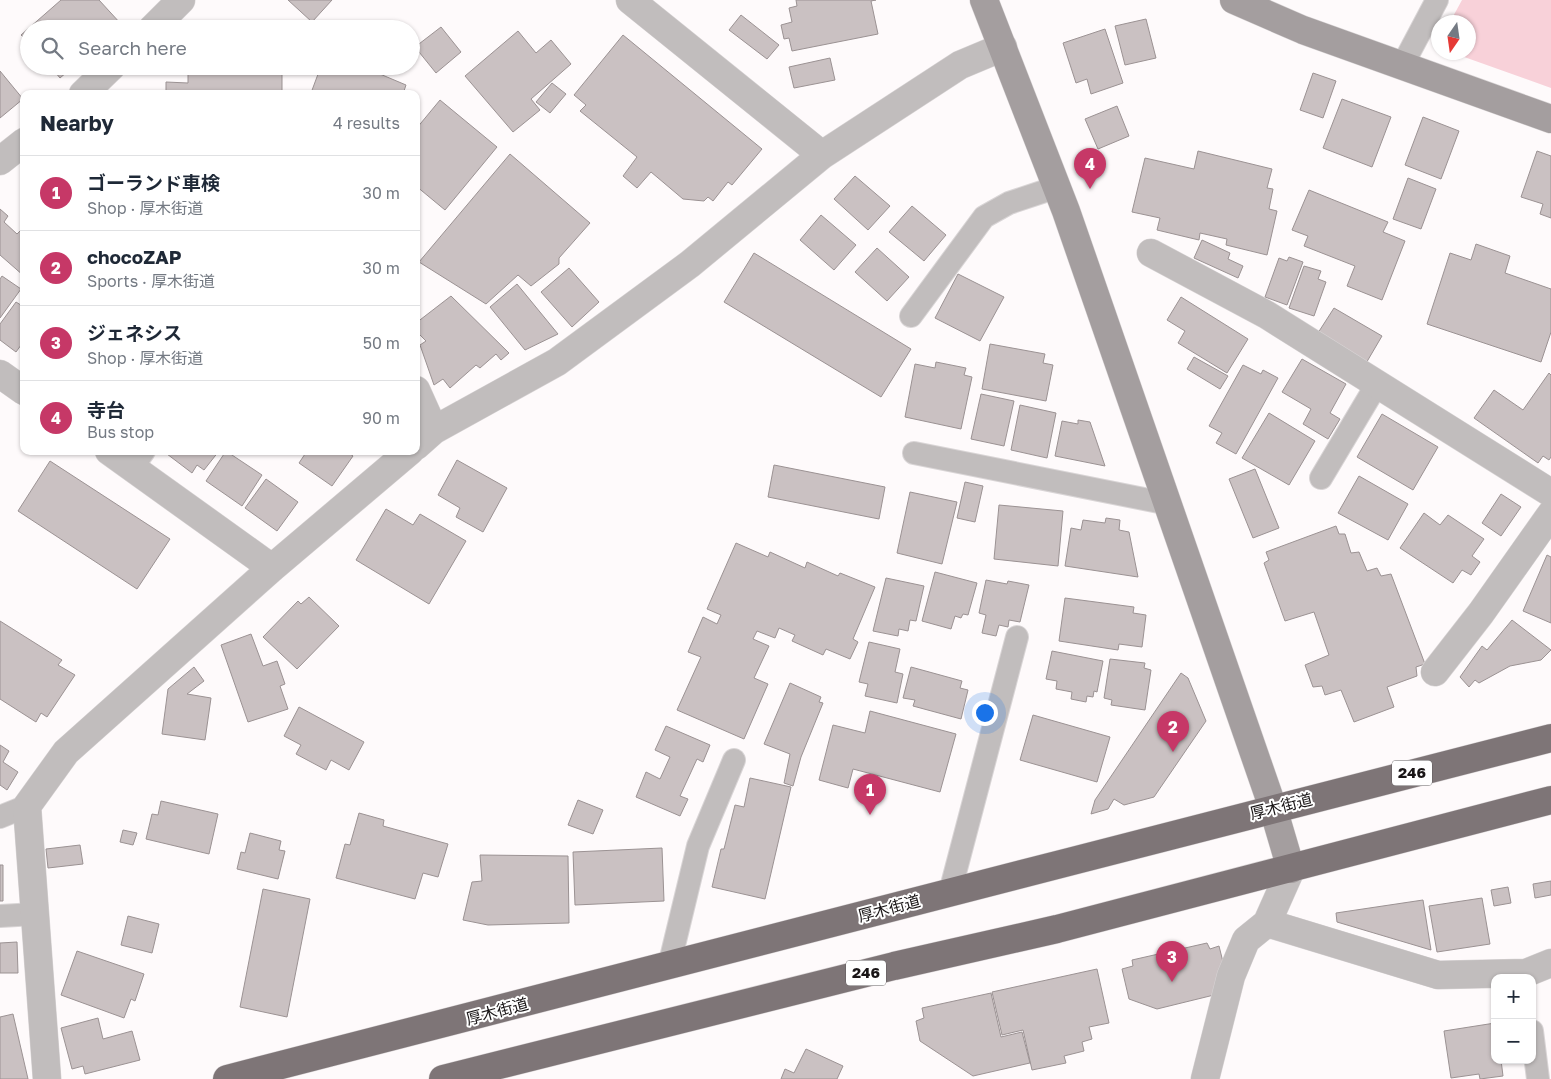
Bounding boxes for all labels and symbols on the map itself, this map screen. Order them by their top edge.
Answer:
north arrow [1431,15,1476,60]
pin: 4 [1074,148,1106,189]
your location [972,700,998,726]
pin: 2 [1157,711,1189,752]
road number: 246 [1392,760,1432,786]
pin: 1 [854,774,886,815]
street label: 厚木街道 [1248,789,1314,823]
street label: 厚木街道 [855,890,923,926]
pin: 3 [1156,941,1188,982]
road number: 246 [846,960,886,986]
street label: 厚木街道 [463,993,531,1029]

